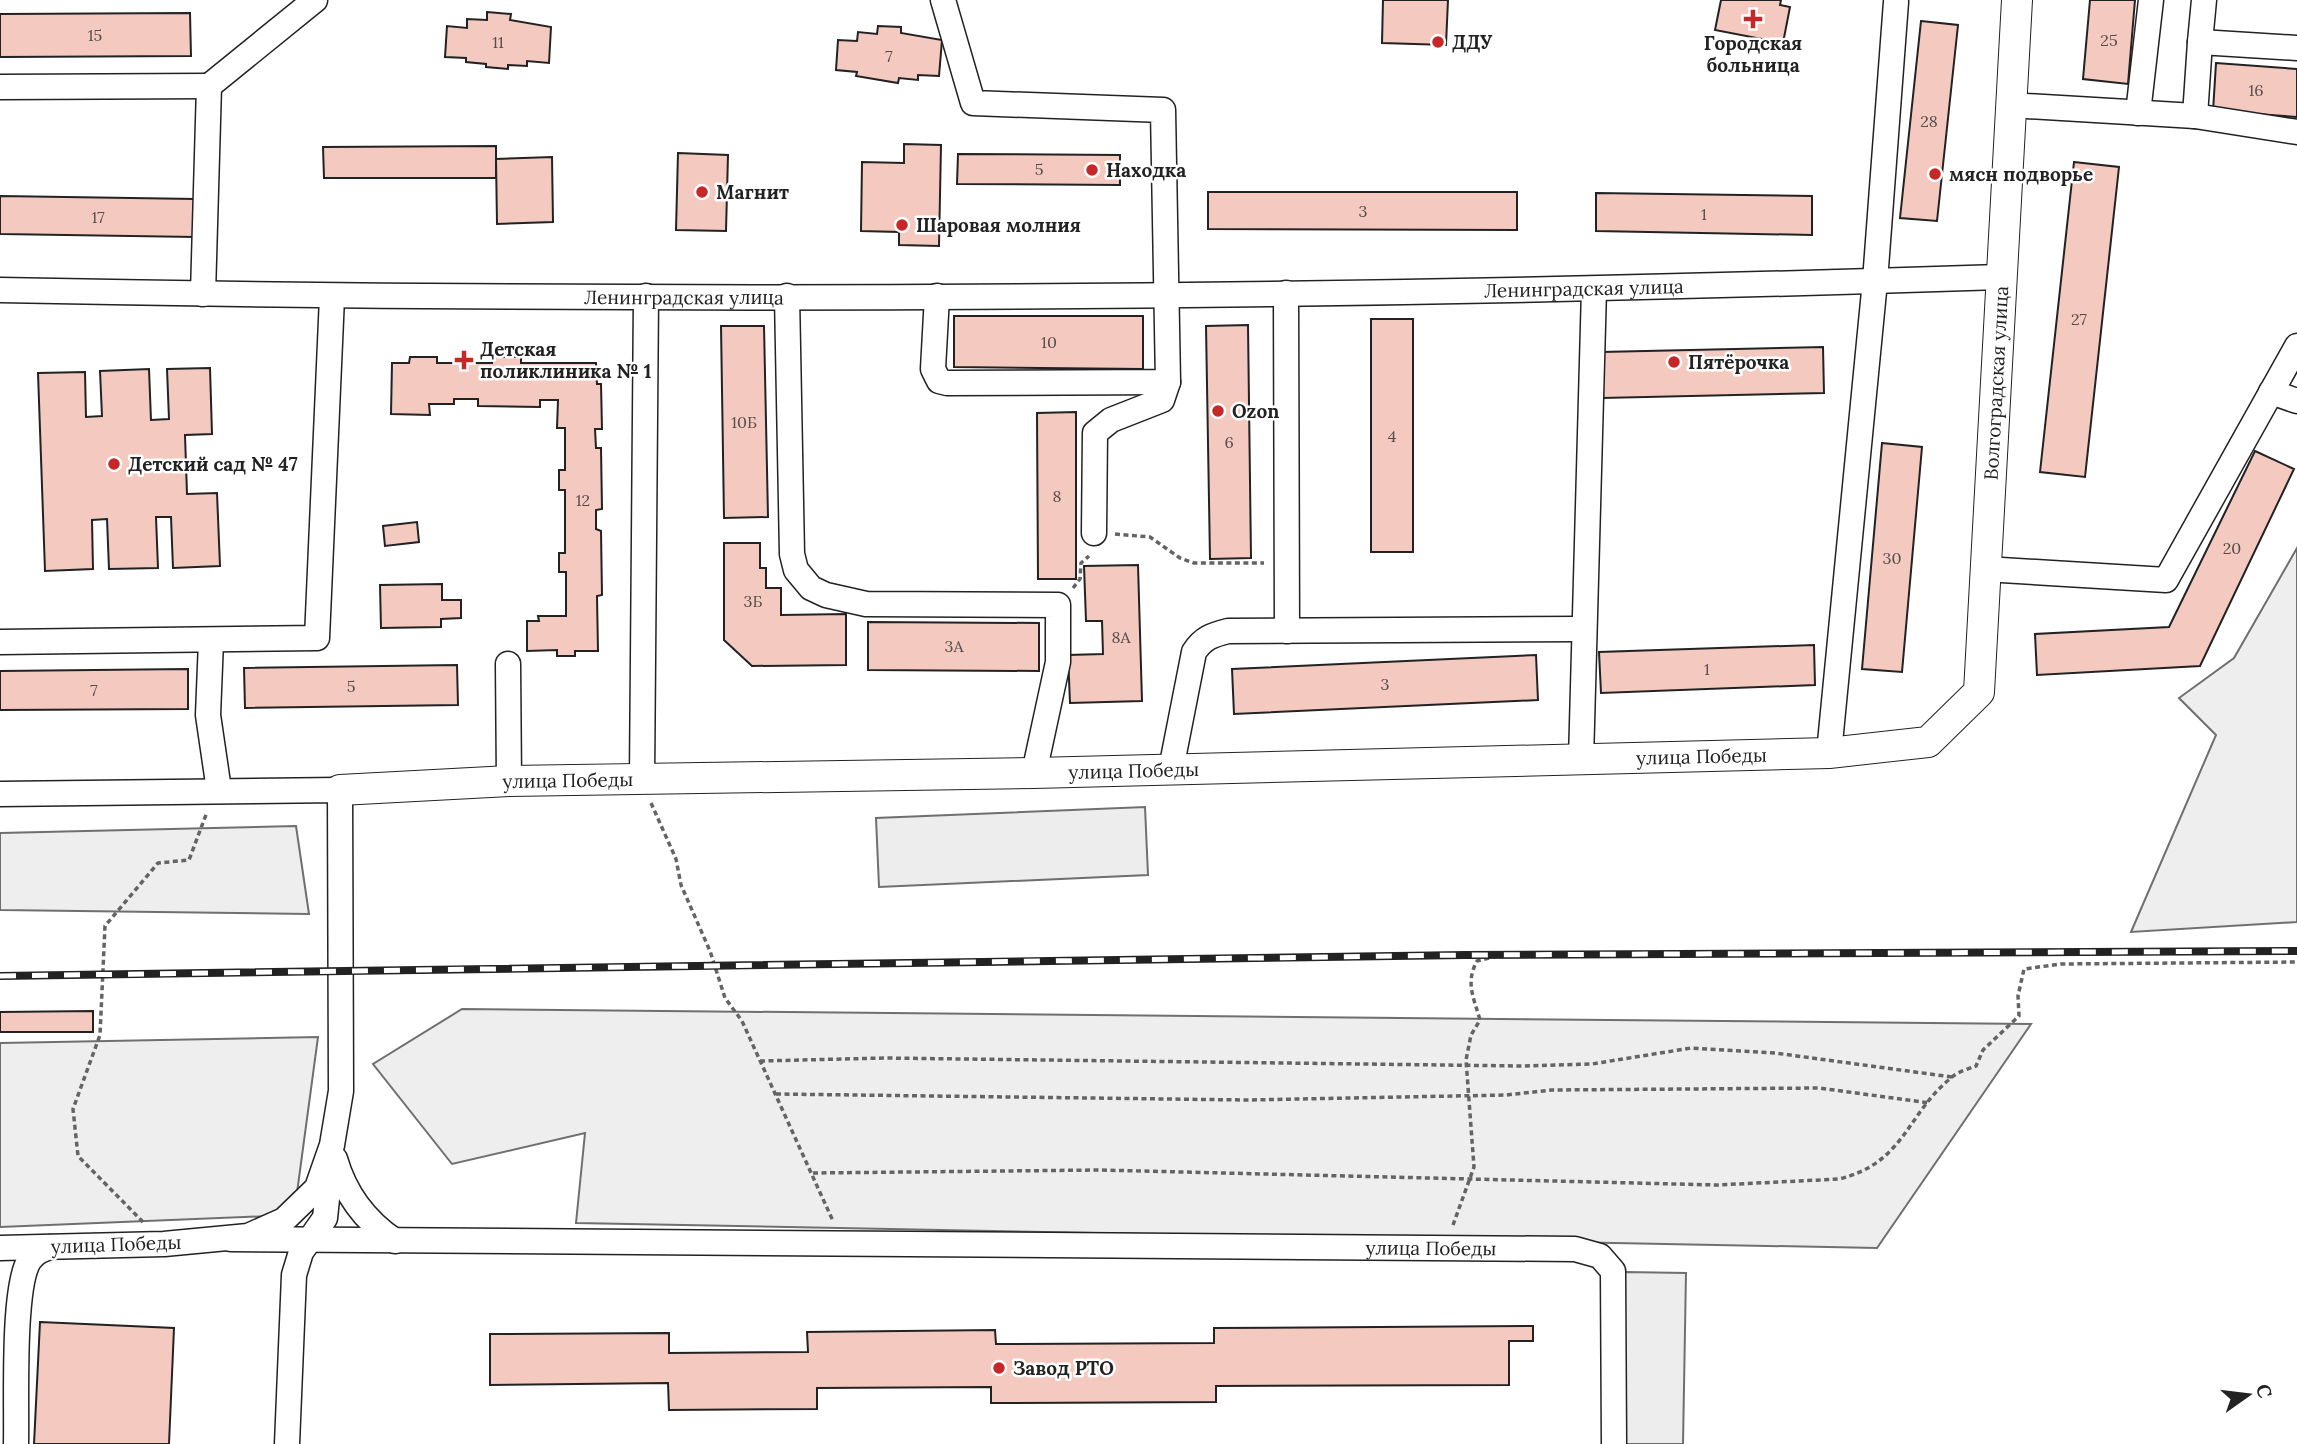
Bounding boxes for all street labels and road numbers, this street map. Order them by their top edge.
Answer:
street label: Ленинградская улица [1484,274,1684,302]
street label: Ленинградская улица [584,285,784,309]
street label: Волгоградская улица [1979,285,2013,481]
street label: улица Победы [1636,743,1767,770]
street label: улица Победы [1068,757,1199,784]
street label: улица Победы [502,767,633,793]
street label: улица Победы [50,1230,182,1258]
street label: улица Победы [1365,1235,1496,1260]

